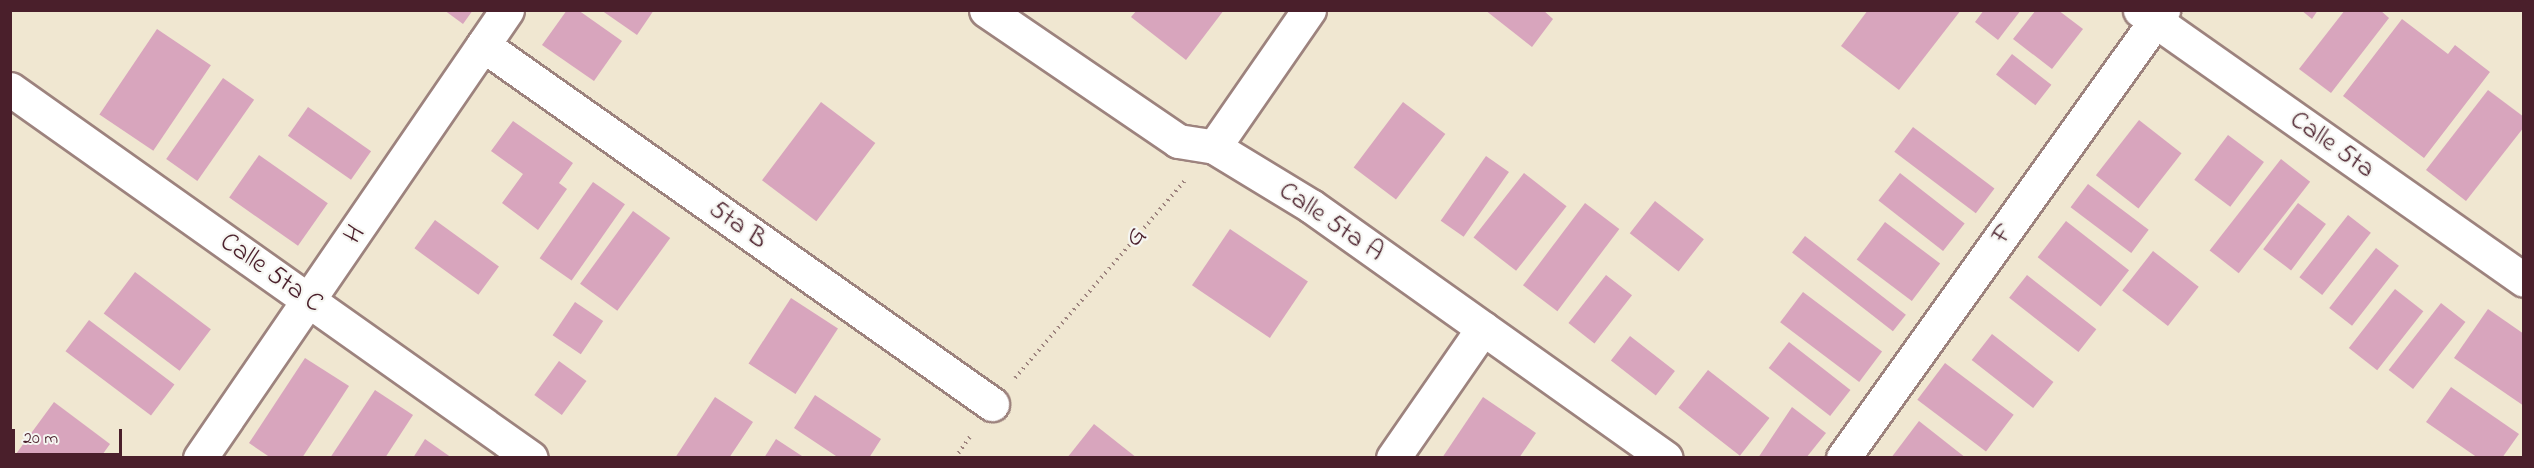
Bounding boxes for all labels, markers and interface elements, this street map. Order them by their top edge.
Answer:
street label: Calle 5ta [2283,104,2381,186]
street label: Calle 5ta A [1272,175,1390,269]
street label: 5ta B [702,193,774,257]
street label: F [1985,217,2021,251]
street label: H [337,219,373,251]
street label: G [1118,220,1154,254]
street label: Calle 5ta C [213,226,329,320]
scale bar [15,417,124,455]
text: 20 m [23,426,58,452]

